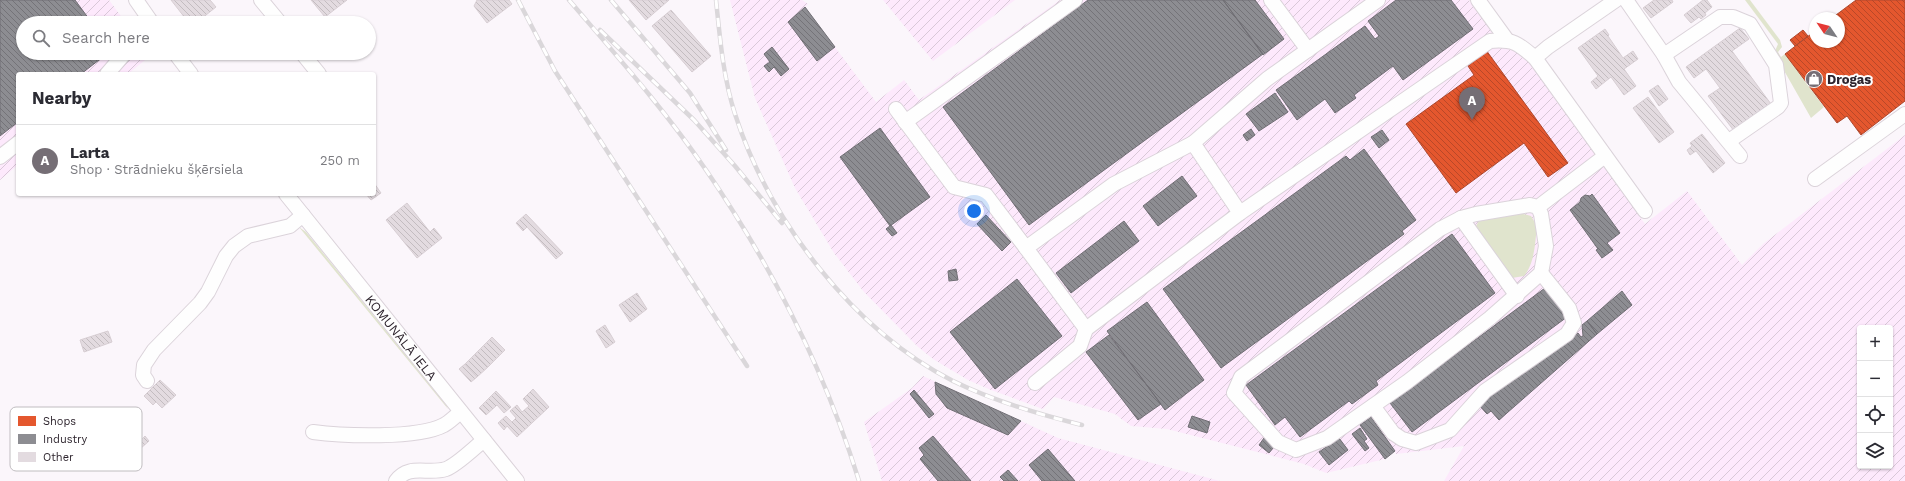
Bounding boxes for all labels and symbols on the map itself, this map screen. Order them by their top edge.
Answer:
north arrow [1809,12,1845,48]
shop icon: Drogas [1804,69,1824,89]
place label: Drogas [1827,72,1871,87]
pin: A [1459,87,1485,120]
your location [964,201,984,221]
street label: KOMUNĀLĀ IELA [363,292,440,383]
legend [10,407,142,471]
text: Shops [43,415,76,428]
text: Industry [43,433,88,446]
text: Other [43,451,74,464]

